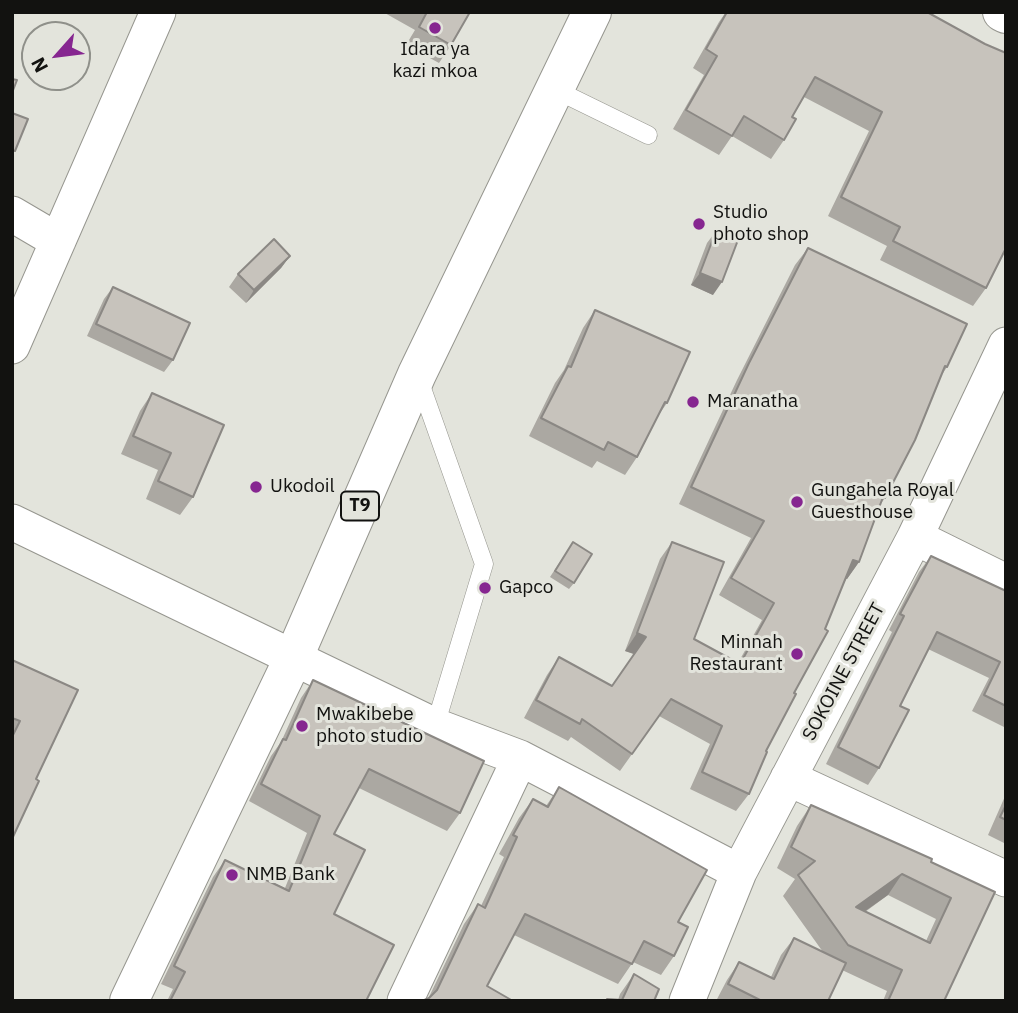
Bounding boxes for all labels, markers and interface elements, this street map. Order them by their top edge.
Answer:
marker: Idara ya kazi mkoa [427,20,443,36]
north arrow [21,21,91,91]
place label: Idara ya kazi mkoa [392,39,478,83]
text: N [25,53,53,77]
place label: Studio photo shop [713,202,809,246]
marker: Studio photo shop [691,216,707,232]
place label: Maranatha [707,391,798,413]
marker: Maranatha [685,394,701,410]
place label: Ukodoil [270,476,335,498]
marker: Ukodoil [248,479,264,495]
place label: Gungahela Royal Guesthouse [811,480,954,524]
road number: T9 [341,492,379,520]
marker: Gungahela Royal Guesthouse [789,494,805,510]
place label: Gapco [499,577,553,599]
marker: Gapco [477,580,493,596]
street label: SOKOINE STREET [798,599,890,745]
place label: Minnah Restaurant [689,632,783,676]
marker: Minnah Restaurant [789,646,805,662]
place label: Mwakibebe photo studio [316,704,423,748]
marker: Mwakibebe photo studio [294,718,310,734]
place label: NMB Bank [246,864,335,886]
marker: NMB Bank [224,867,240,883]

